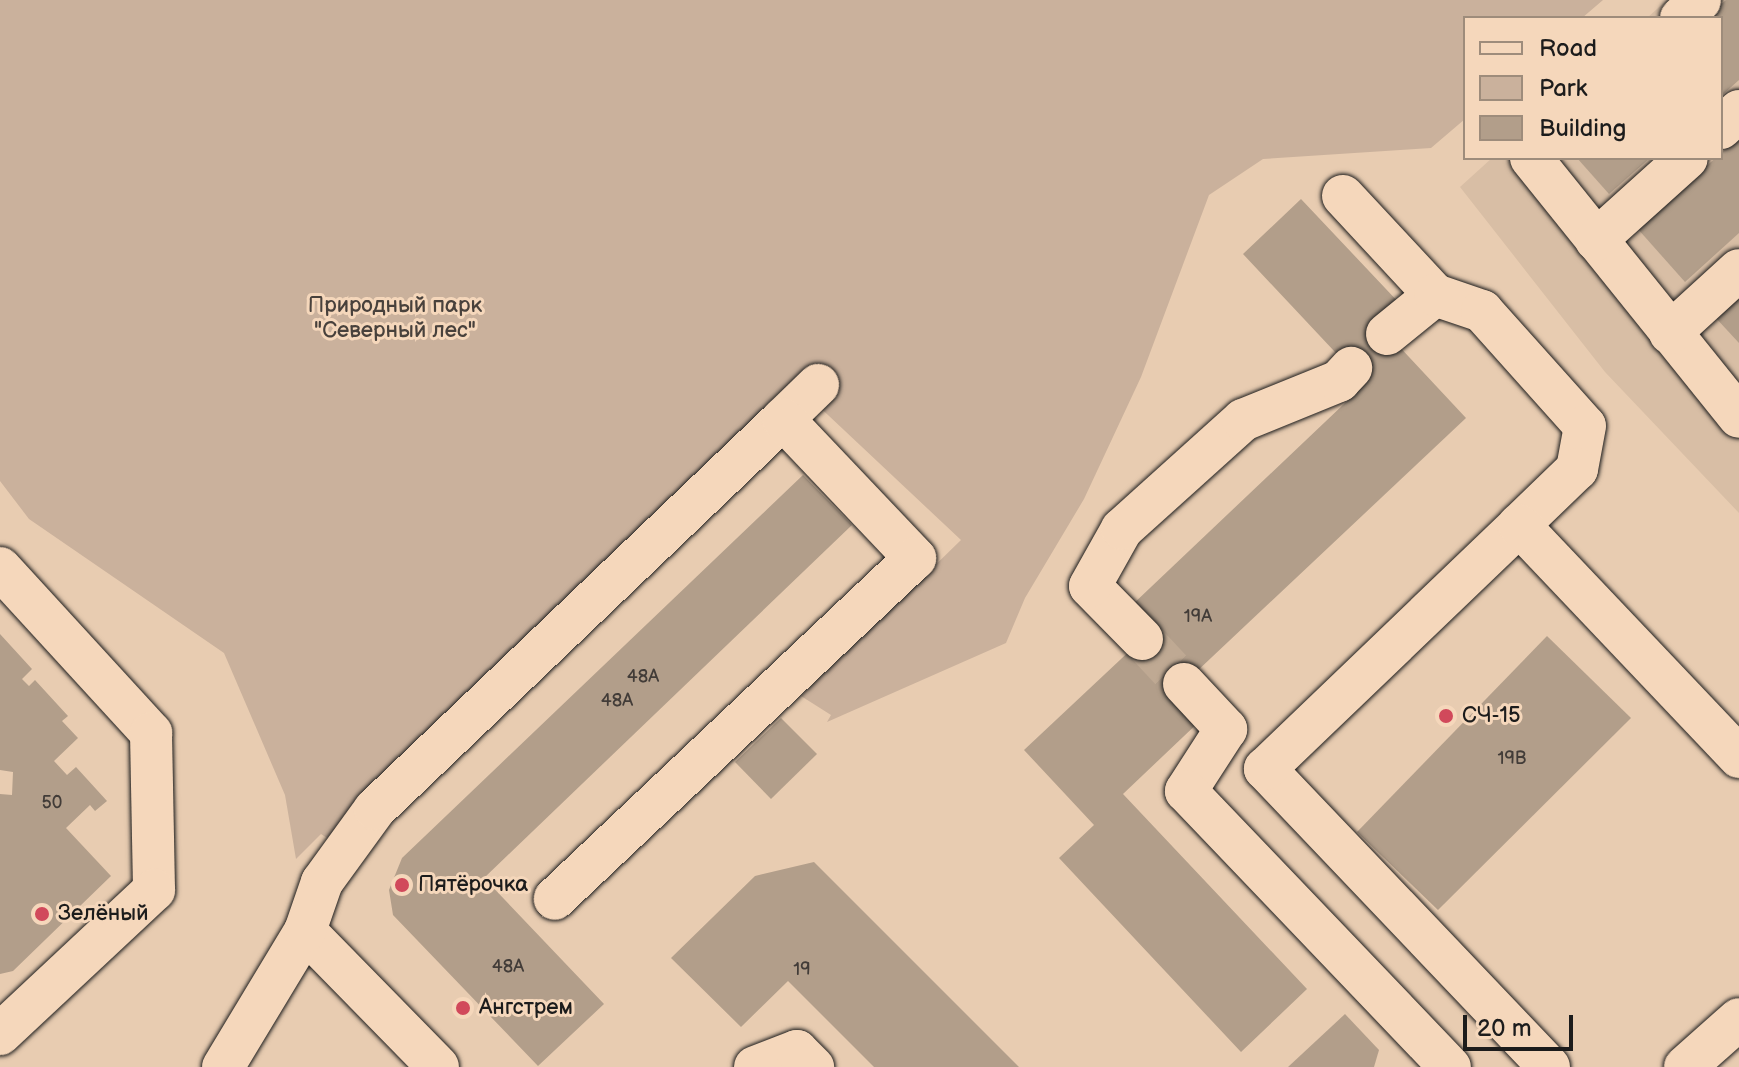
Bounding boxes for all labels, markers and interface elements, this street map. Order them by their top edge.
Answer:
legend [1463,16,1723,160]
text: Road [1539,34,1597,63]
text: Park [1539,74,1587,103]
text: Building [1539,114,1626,143]
park label: Природный парк "Северный лес" [308,292,482,344]
house number: 19А [1184,606,1212,628]
house number: 48А [627,666,659,688]
house number: 48А [601,690,633,712]
place label: СЧ-15 [1462,703,1521,729]
marker: СЧ-15 [1437,707,1455,725]
house number: 19В [1498,748,1526,770]
house number: 50 [42,792,62,814]
place label: Пятёрочка [418,872,528,898]
marker: Пятёрочка [393,876,411,894]
place label: Зелёный [58,901,149,927]
marker: Зелёный [33,905,51,923]
house number: 48А [492,956,524,978]
house number: 19 [793,959,811,981]
place label: Ангстрем [479,995,573,1021]
marker: Ангстрем [454,999,472,1017]
scale bar [1467,999,1577,1049]
text: 20 m [1477,1014,1532,1043]

